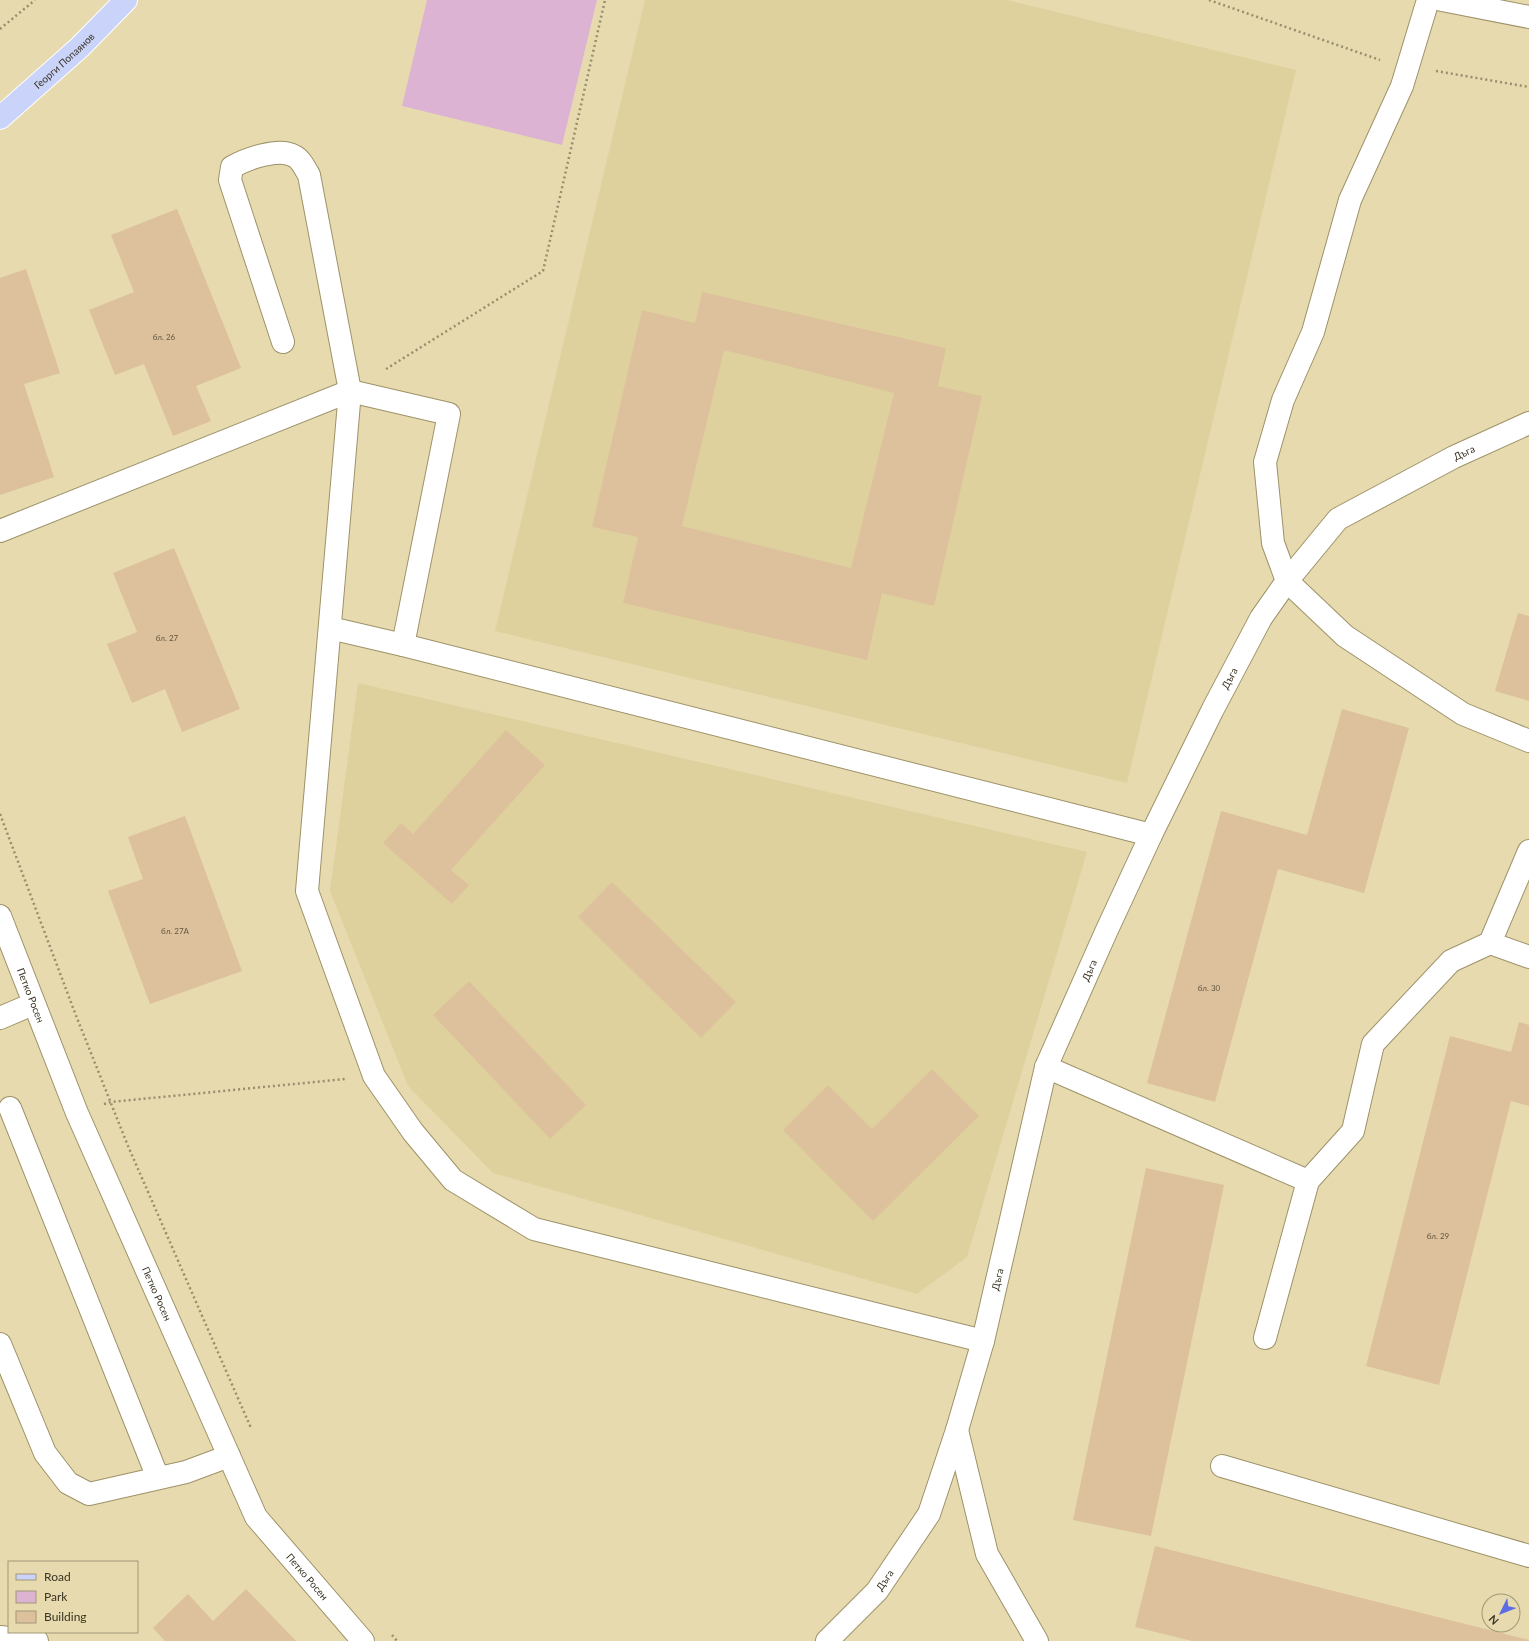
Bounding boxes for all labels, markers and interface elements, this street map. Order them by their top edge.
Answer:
street label: Георги Попаянов [31,30,97,91]
house number: бл. 26 [153,332,176,342]
street label: Дъга [1451,442,1477,463]
house number: бл. 27 [156,633,179,643]
street label: Дъга [1219,665,1240,691]
house number: бл. 27А [161,926,190,936]
street label: Дъга [1079,958,1099,983]
street label: Петко Росен [15,966,47,1024]
house number: бл. 30 [1198,983,1221,993]
house number: бл. 29 [1427,1231,1450,1241]
street label: Петко Росен [140,1265,174,1322]
street label: Дъга [989,1267,1005,1292]
street label: Петко Росен [284,1551,331,1602]
legend [8,1561,138,1633]
street label: Дъга [873,1567,896,1593]
text: Road [44,1569,71,1584]
text: Park [44,1589,68,1604]
north arrow [1481,1593,1521,1633]
text: Building [44,1609,87,1624]
text: N [1486,1613,1501,1628]

